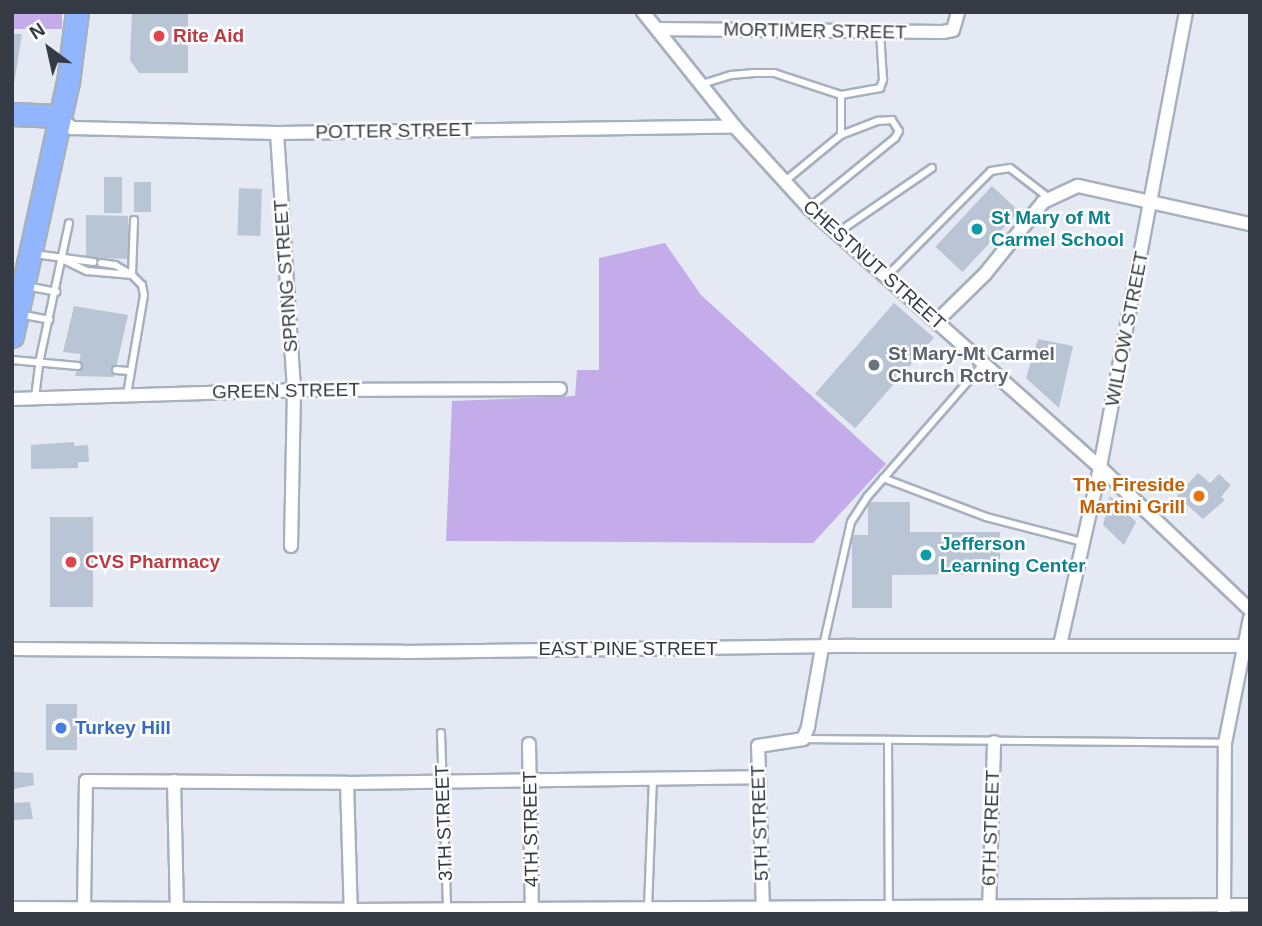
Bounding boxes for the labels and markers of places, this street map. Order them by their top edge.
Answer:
place label: Rite Aid [173,25,245,47]
marker: Rite Aid [151,28,167,44]
place label: St Mary of Mt Carmel School [991,207,1124,251]
marker: St Mary of Mt Carmel School [969,221,985,237]
place label: St Mary-Mt Carmel Church Rctry [888,343,1055,387]
marker: St Mary-Mt Carmel Church Rctry [866,357,882,373]
place label: The Fireside Martini Grill [1073,474,1185,518]
marker: The Fireside Martini Grill [1191,488,1207,504]
place label: Jefferson Learning Center [940,533,1086,577]
marker: Jefferson Learning Center [918,547,934,563]
place label: CVS Pharmacy [85,551,220,573]
marker: CVS Pharmacy [63,554,79,570]
place label: Turkey Hill [75,717,171,739]
marker: Turkey Hill [53,720,69,736]

